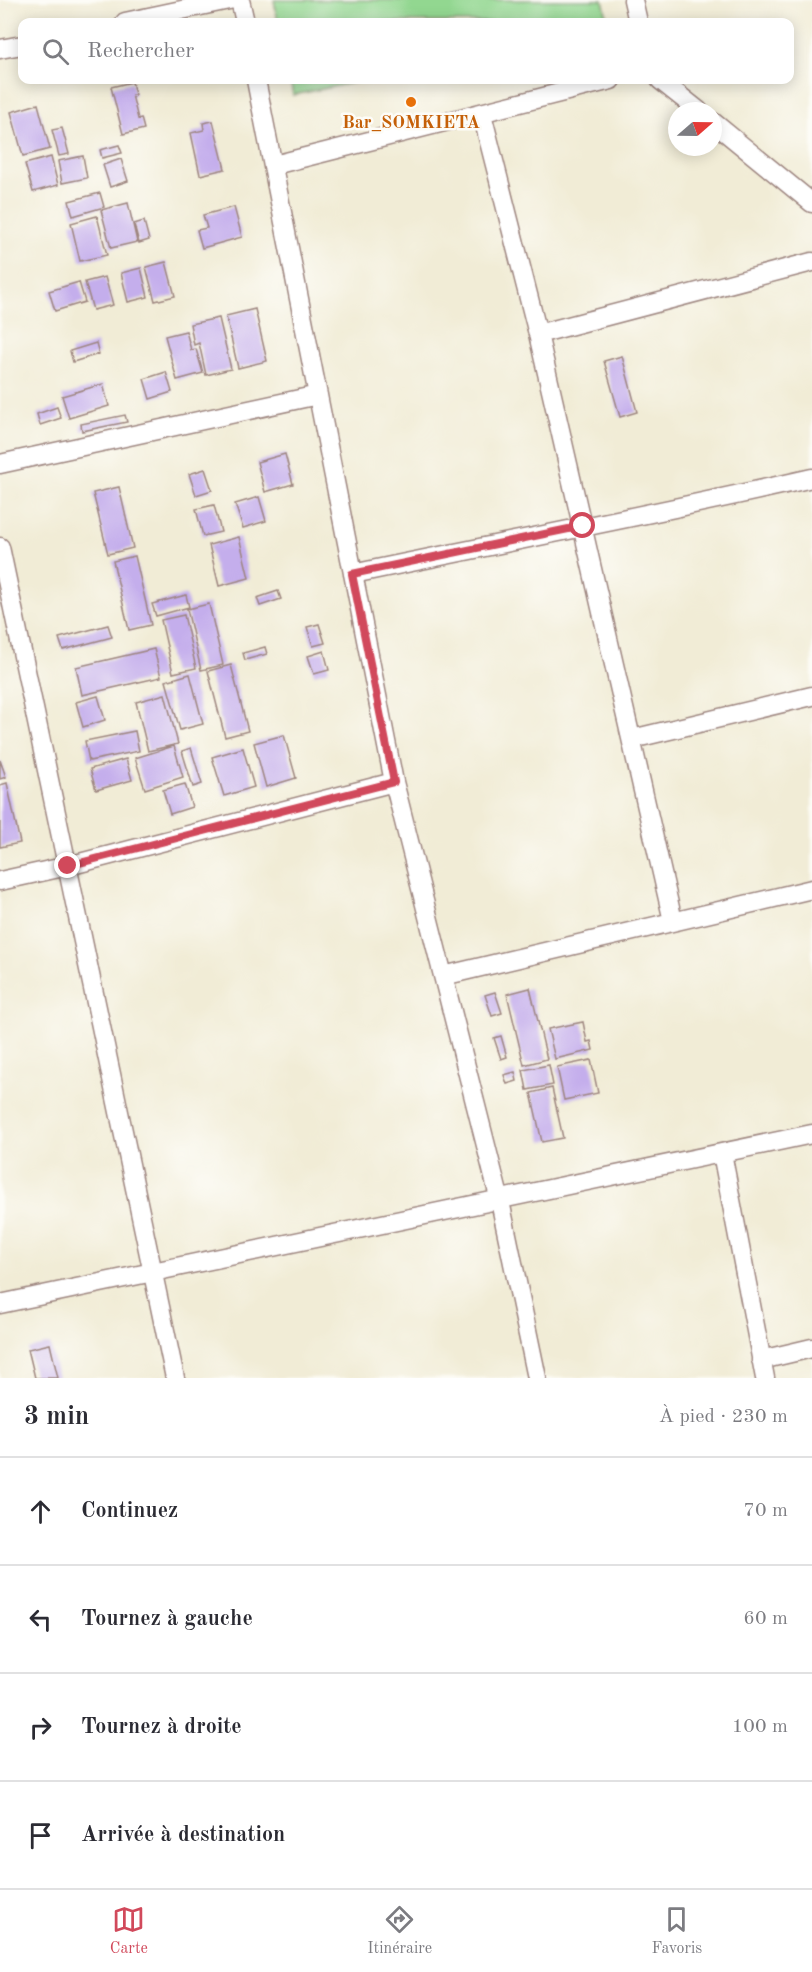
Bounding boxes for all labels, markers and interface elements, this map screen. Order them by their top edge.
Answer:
search box [18,18,794,84]
icon: search [39,35,72,68]
text: Rechercher [87,40,194,62]
marker: Bar_SOMKIETA [404,95,418,109]
north arrow [668,102,722,156]
place label: Bar_SOMKIETA [342,114,481,132]
route start [569,512,595,538]
route end [54,852,80,878]
text: 3 min [24,1404,89,1430]
text: À pied · 230 m [659,1407,788,1427]
icon: ahead [24,1495,57,1528]
text: Continuez [81,1500,178,1522]
text: 70 m [743,1501,788,1521]
icon: left [24,1603,57,1636]
text: Tournez à gauche [81,1608,253,1630]
text: 60 m [743,1609,788,1629]
icon: right [24,1711,57,1744]
text: Tournez à droite [81,1716,242,1738]
text: 100 m [732,1717,788,1737]
icon: arrive [24,1819,57,1852]
text: Arrivée à destination [81,1824,285,1846]
tab: Carte [110,1903,148,1959]
tab: Itinéraire [367,1903,432,1959]
tab: Favoris [652,1903,702,1959]

